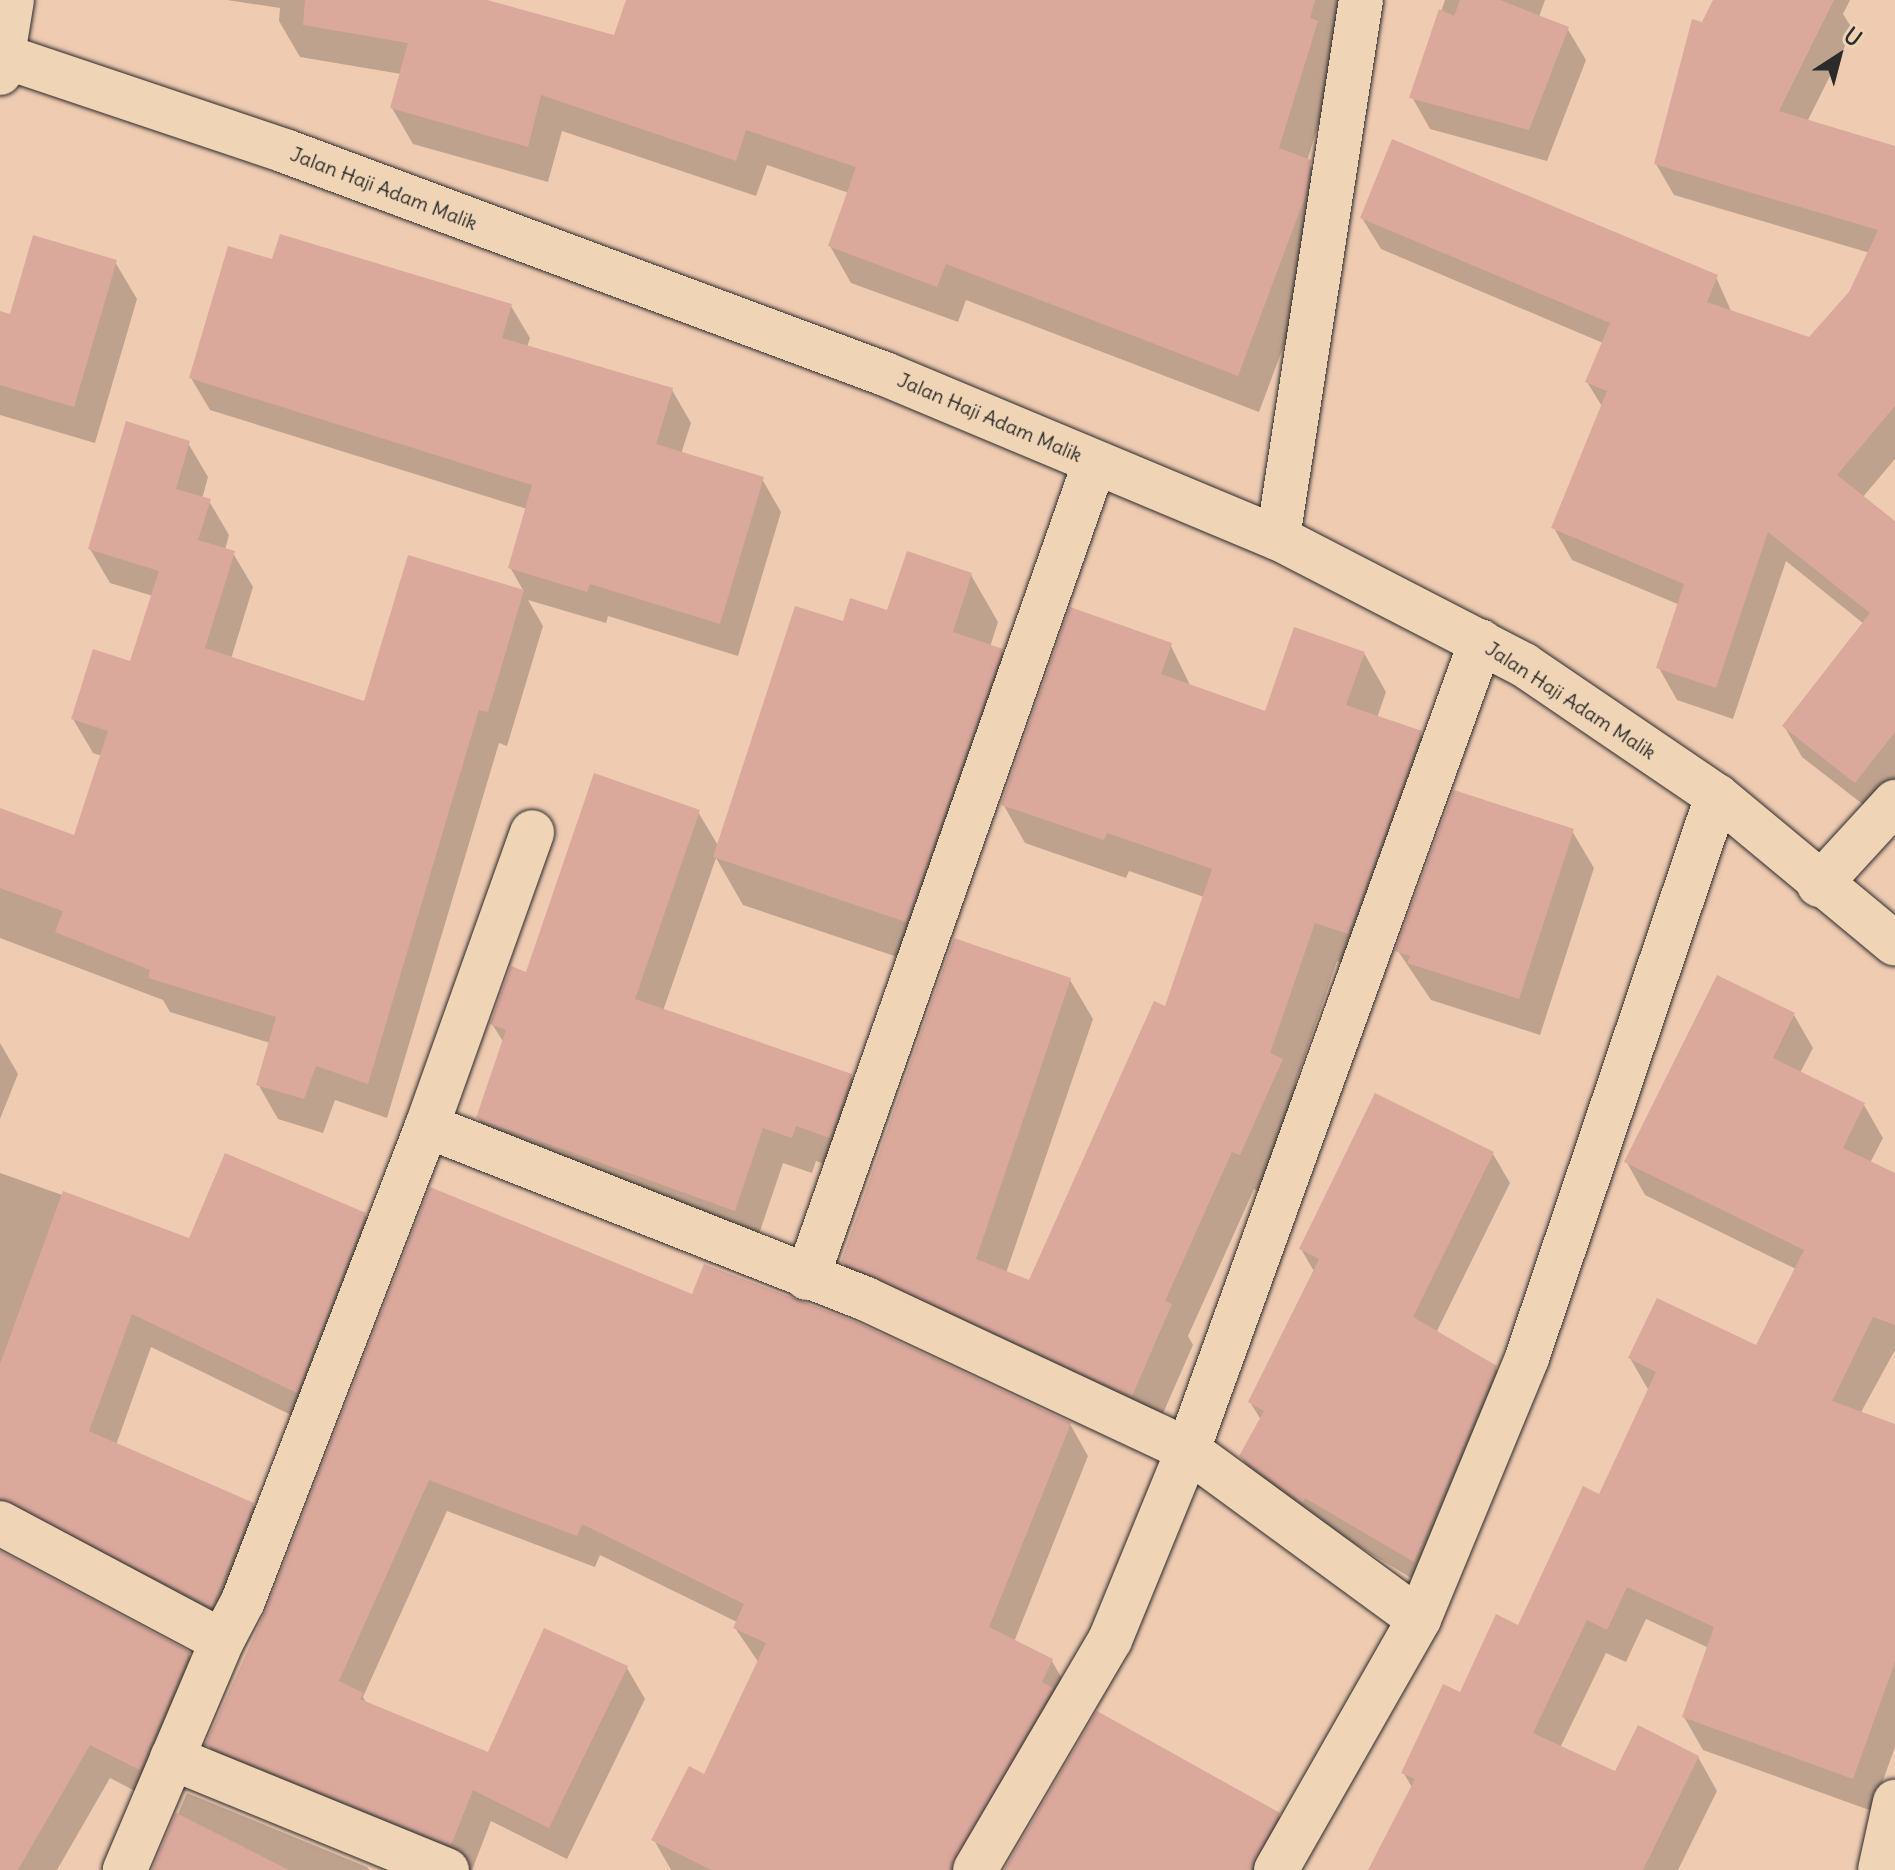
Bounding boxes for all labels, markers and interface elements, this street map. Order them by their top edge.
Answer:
north arrow [1799,16,1879,96]
text: U [1839,21,1867,52]
street label: Jalan Haji Adam Malik [287,141,481,235]
street label: Jalan Haji Adam Malik [894,367,1086,467]
street label: Jalan Haji Adam Malik [1481,636,1661,764]

